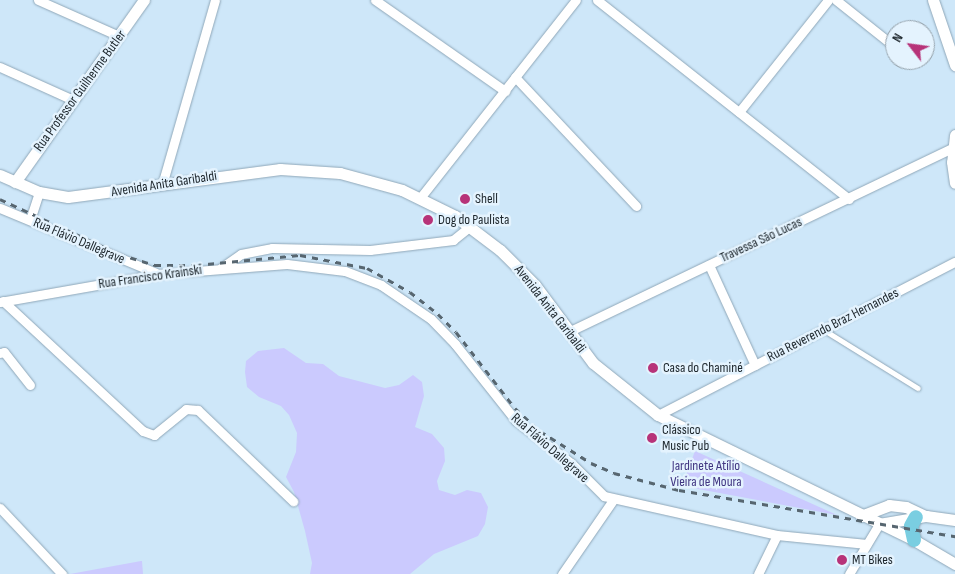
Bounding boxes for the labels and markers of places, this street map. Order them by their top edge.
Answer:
place label: Shell [475,191,498,207]
marker: Shell [459,193,471,205]
place label: Dog do Paulista [438,212,509,228]
marker: Dog do Paulista [422,214,434,226]
place label: Casa do Chaminé [663,360,743,376]
marker: Casa do Chaminé [647,362,659,374]
place label: Clássico Music Pub [662,422,709,454]
marker: Clássico Music Pub [646,432,658,444]
place label: MT Bikes [852,552,893,568]
marker: MT Bikes [836,554,848,566]

